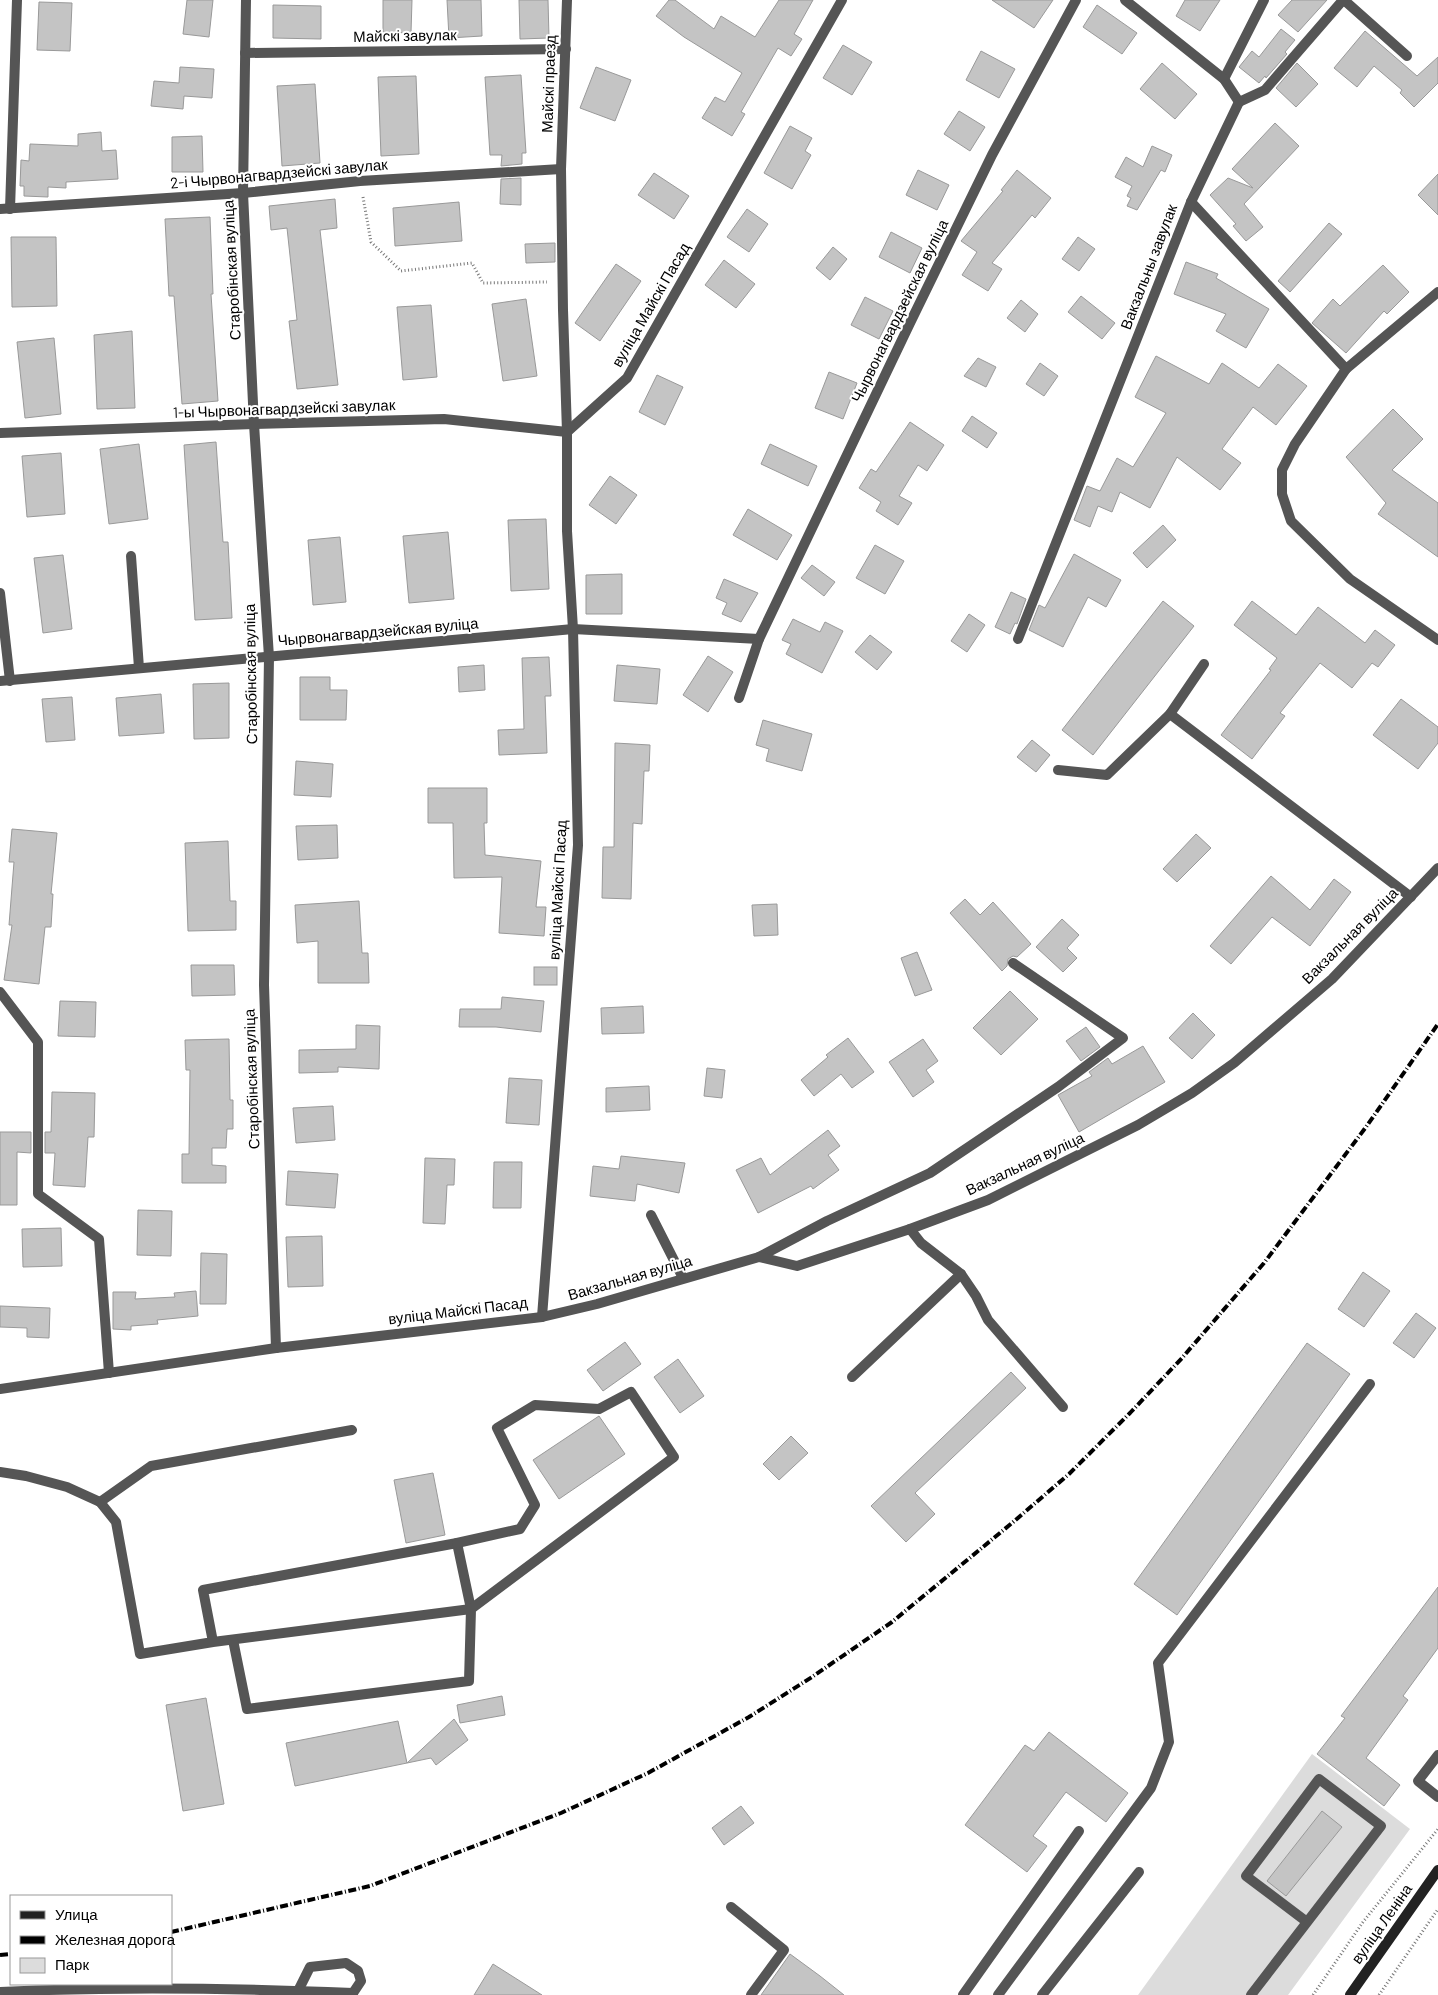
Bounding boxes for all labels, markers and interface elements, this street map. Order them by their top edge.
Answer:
street label: Майскі завулак [353,25,457,45]
street label: Майскі праезд [537,34,559,133]
street label: 2-і Чырвонагвардзейскі завулак [170,154,389,191]
street label: Старобінская вуліца [218,199,244,341]
street label: Вакзальны завулак [1116,201,1180,332]
street label: Чырвонагвардзейская вуліца [847,216,952,405]
street label: вуліца Майскі Пасад [607,239,693,370]
street label: 1-ы Чырвонагвардзейскі завулак [172,395,396,421]
street label: Старобінская вуліца [240,603,260,744]
street label: Чырвонагвардзейская вуліца [277,613,480,649]
street label: вуліца Майскі Пасад [544,819,570,960]
street label: Вакзальная вуліца [1298,883,1402,987]
street label: Старобінская вуліца [240,1008,262,1150]
street label: Вакзальная вуліца [963,1128,1087,1198]
street label: Вакзальная вуліца [566,1251,695,1303]
street label: вуліца Майскі Пасад [387,1292,529,1327]
street label: вуліца Леніна [1347,1880,1416,1967]
legend [10,1895,172,1985]
text: Улица [55,1905,98,1923]
text: Железная дорога [55,1930,176,1948]
text: Парк [55,1955,89,1973]

